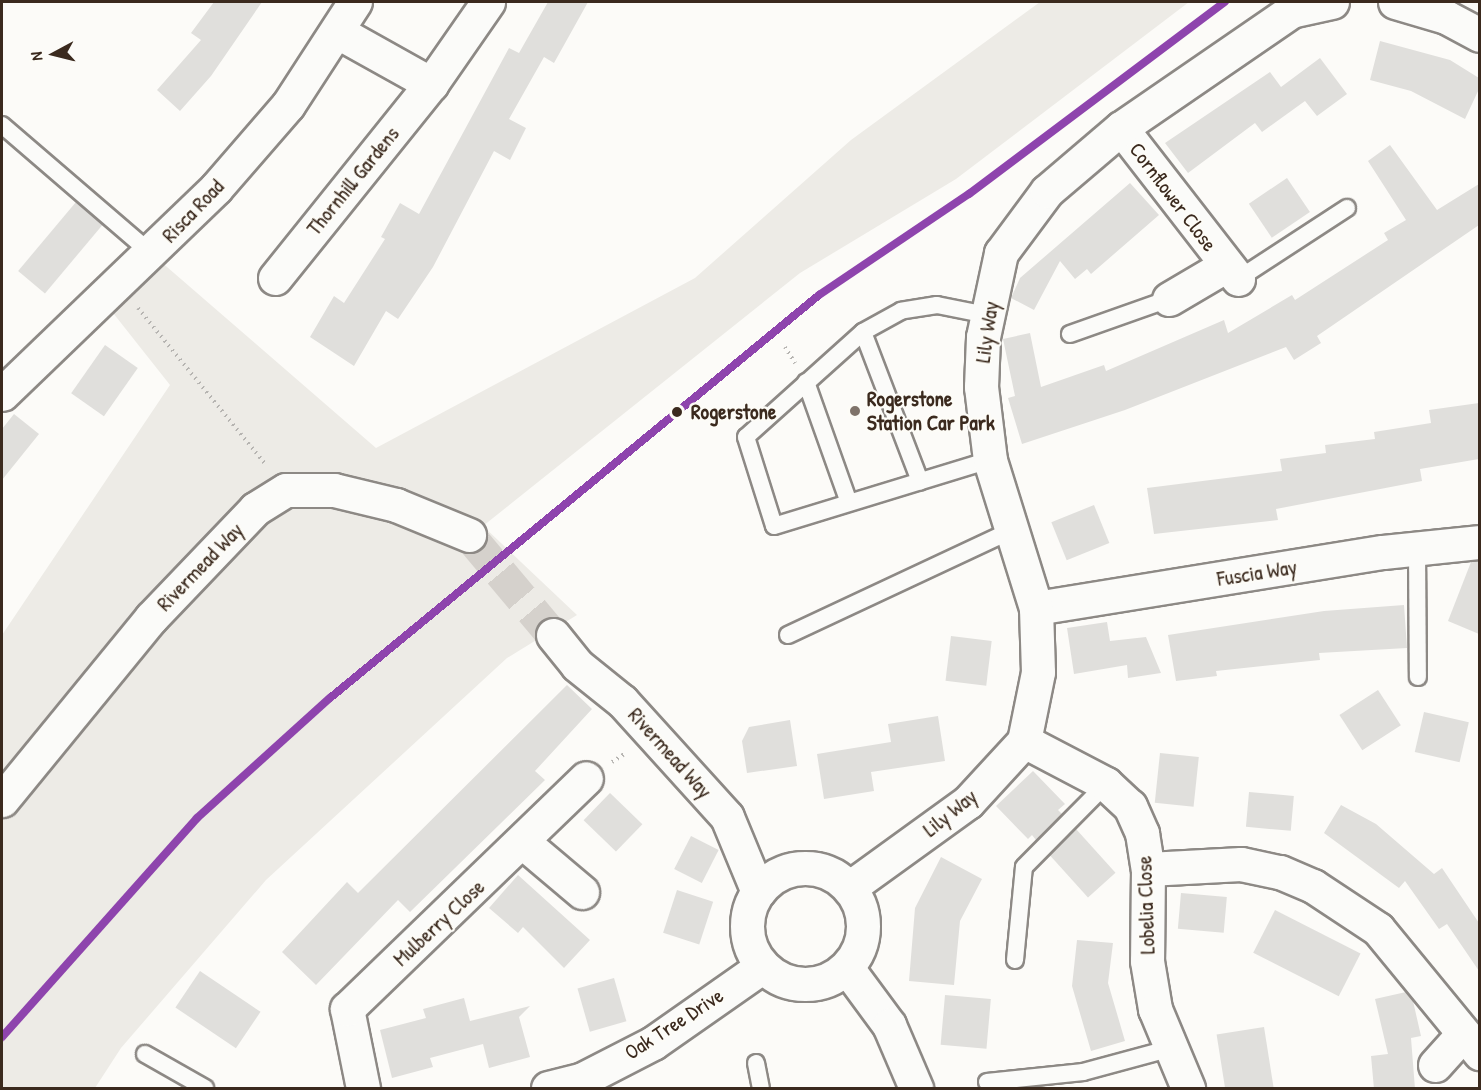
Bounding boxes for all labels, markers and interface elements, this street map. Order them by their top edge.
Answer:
north arrow [24,24,84,84]
text: N [25,51,48,62]
street label: Thornhill Gardens [301,122,405,240]
street label: Cornflower Close [1124,138,1222,256]
street label: Risca Road [157,174,229,248]
street label: Lily Way [970,300,1004,364]
place label: Rogerstone Station Car Park [867,386,995,436]
place label: Rogerstone [691,399,776,425]
marker: Rogerstone [668,403,686,421]
marker: Rogerstone Station Car Park [848,404,862,418]
street label: Rivermead Way [152,518,248,616]
street label: Fuscia Way [1215,554,1299,592]
street label: Rivermead Way [623,703,717,803]
street label: Lily Way [918,784,982,842]
street label: Lobelia Close [1132,855,1160,955]
street label: Mulberry Close [388,874,490,972]
street label: Oak Tree Drive [620,983,728,1065]

